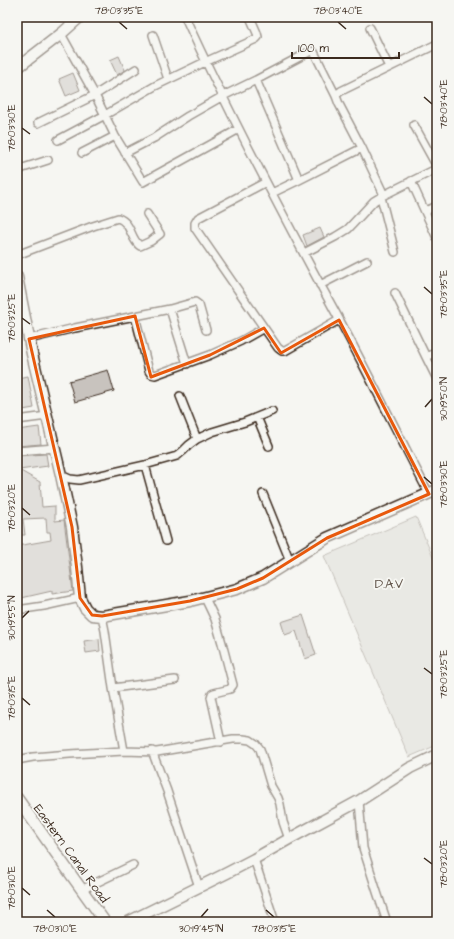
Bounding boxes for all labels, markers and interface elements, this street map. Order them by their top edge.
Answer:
text: 78°03'35"E [95,4,143,18]
text: 78°03'40"E [313,4,363,18]
scale bar [292,34,399,60]
text: 100 m [298,40,329,57]
text: 78°03'40"E [437,79,451,129]
text: 78°03'30"E [5,104,19,152]
text: 78°03'35"E [437,270,451,318]
text: 78°03'25"E [5,293,19,342]
text: 30°19'50"N [437,377,451,421]
text: 78°03'30"E [437,460,451,508]
text: 78°03'20"E [5,484,19,532]
park label: D.A.V [375,575,403,593]
text: 30°19'55"N [5,596,19,640]
text: 78°03'25"E [437,649,451,698]
text: 78°03'15"E [5,676,19,720]
street label: Eastern Canal Road [29,801,113,907]
text: 78°03'20"E [437,840,451,888]
text: 78°03'10"E [5,866,19,910]
text: 78°03'10"E [33,922,77,936]
text: 30°19'45"N [179,922,223,936]
text: 78°03'15"E [252,922,296,936]

